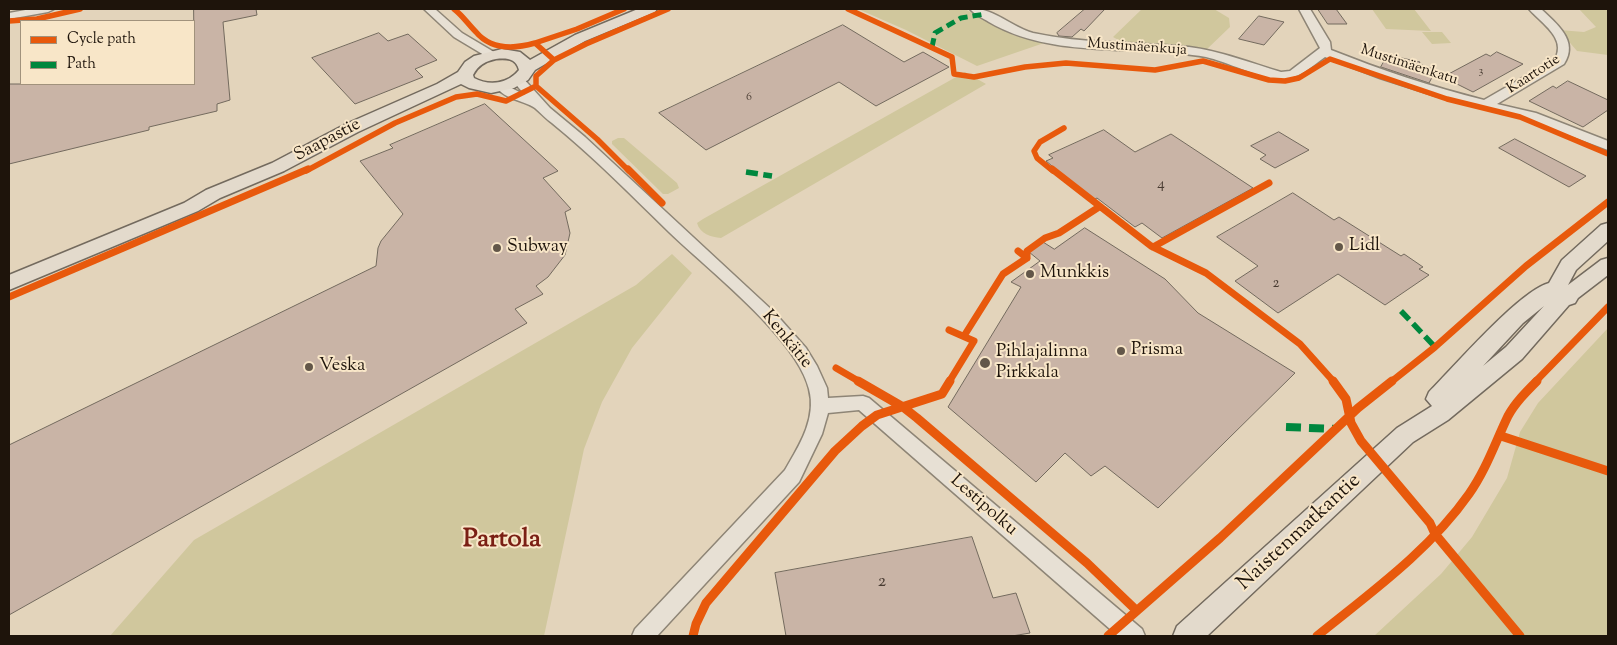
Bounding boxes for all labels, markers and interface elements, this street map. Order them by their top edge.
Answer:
legend [20,20,195,85]
text: Cycle path [67,29,136,50]
street label: Mustimäenkuja [1086,36,1188,60]
street label: Mustimäenkatu [1358,42,1460,90]
street label: Kaartotie [1504,51,1564,99]
text: Path [67,54,96,75]
house number: 3 [1479,65,1483,79]
house number: 6 [746,91,752,105]
street label: Saapastie [291,115,365,167]
house number: 4 [1157,176,1165,194]
place label: Lidl [1349,236,1380,258]
place label: Subway [507,237,568,259]
marker: Lidl [1333,241,1345,253]
marker: Subway [491,242,503,254]
place label: Munkkis [1040,263,1109,285]
marker: Munkkis [1024,268,1036,280]
house number: 2 [1272,275,1280,293]
street label: Kenkätie [756,306,816,374]
place label: Prisma [1131,340,1183,362]
place label: Pihlajalinna Pirkkala [996,342,1088,384]
marker: Prisma [1115,345,1127,357]
place label: Veska [319,356,365,378]
marker: Pihlajalinna Pirkkala [978,356,992,370]
marker: Veska [303,361,315,373]
street label: Naistenmatkantie [1233,469,1367,597]
street label: Lestipolku [945,471,1021,541]
district label: Partola [463,526,541,558]
house number: 2 [878,572,886,594]

